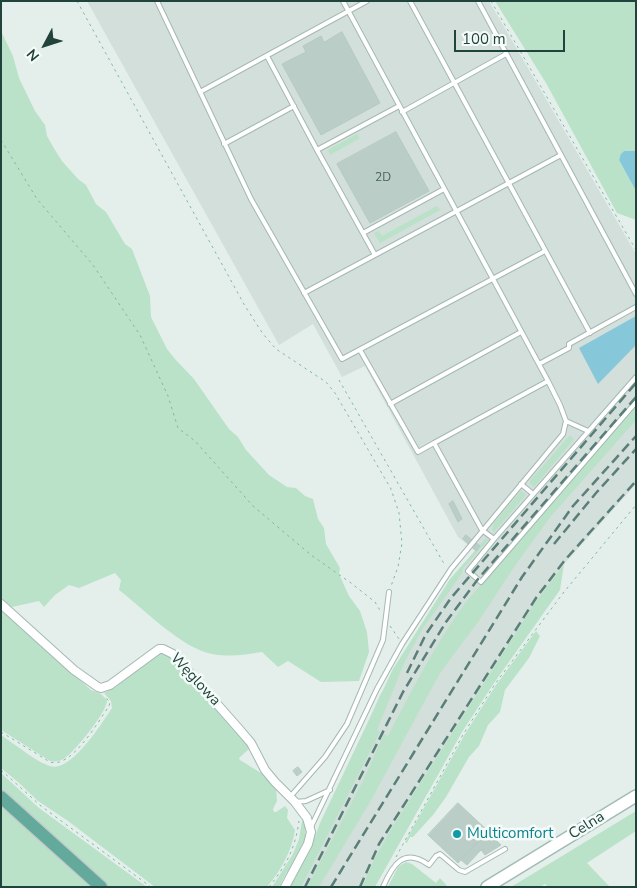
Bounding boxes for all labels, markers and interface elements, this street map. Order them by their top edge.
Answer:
north arrow [20,20,70,70]
scale bar [457,20,568,52]
text: 100 m [462,29,506,49]
text: N [22,45,44,65]
house number: 2D [375,171,391,185]
street label: Węglowa [166,650,224,710]
street label: Celna [566,808,608,844]
place label: Multicomfort [467,825,553,843]
marker: Multicomfort [451,828,463,840]

